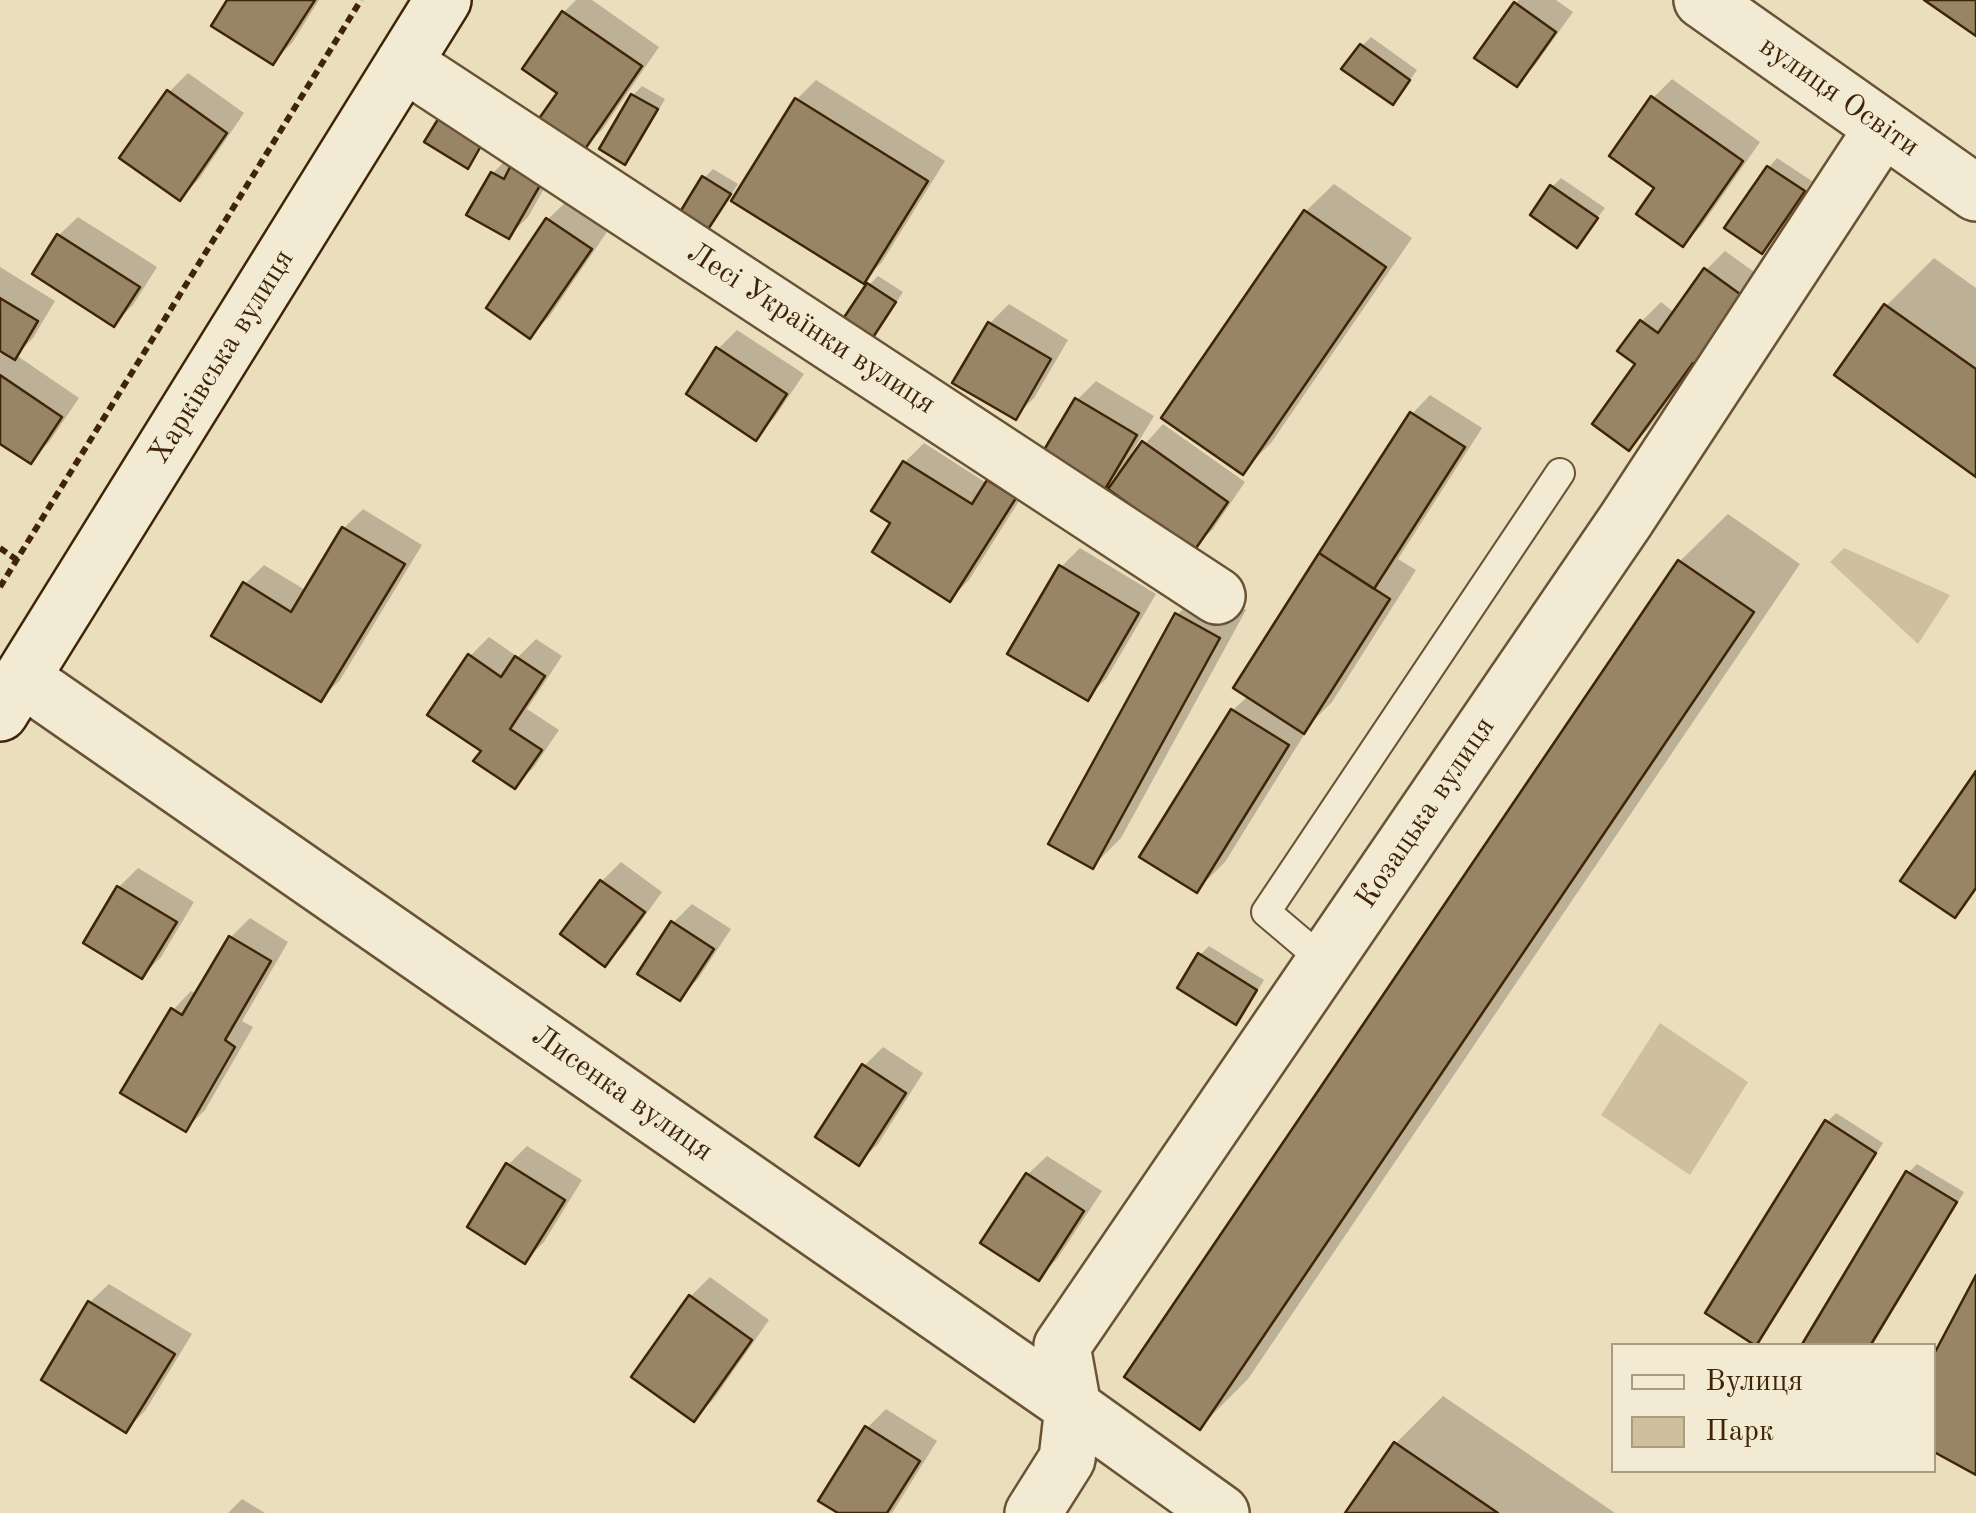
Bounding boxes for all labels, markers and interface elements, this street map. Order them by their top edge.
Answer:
street label: вулиця Освіти [1752,29,1926,165]
street label: Лесі Українки вулиця [680,235,942,423]
street label: Харківська вулиця [142,243,302,471]
street label: Козацька вулиця [1349,710,1503,916]
street label: Лисенка вулиця [524,1018,720,1170]
legend [1611,1343,1936,1473]
text: Вулиця [1705,1367,1803,1397]
text: Парк [1705,1417,1774,1447]

